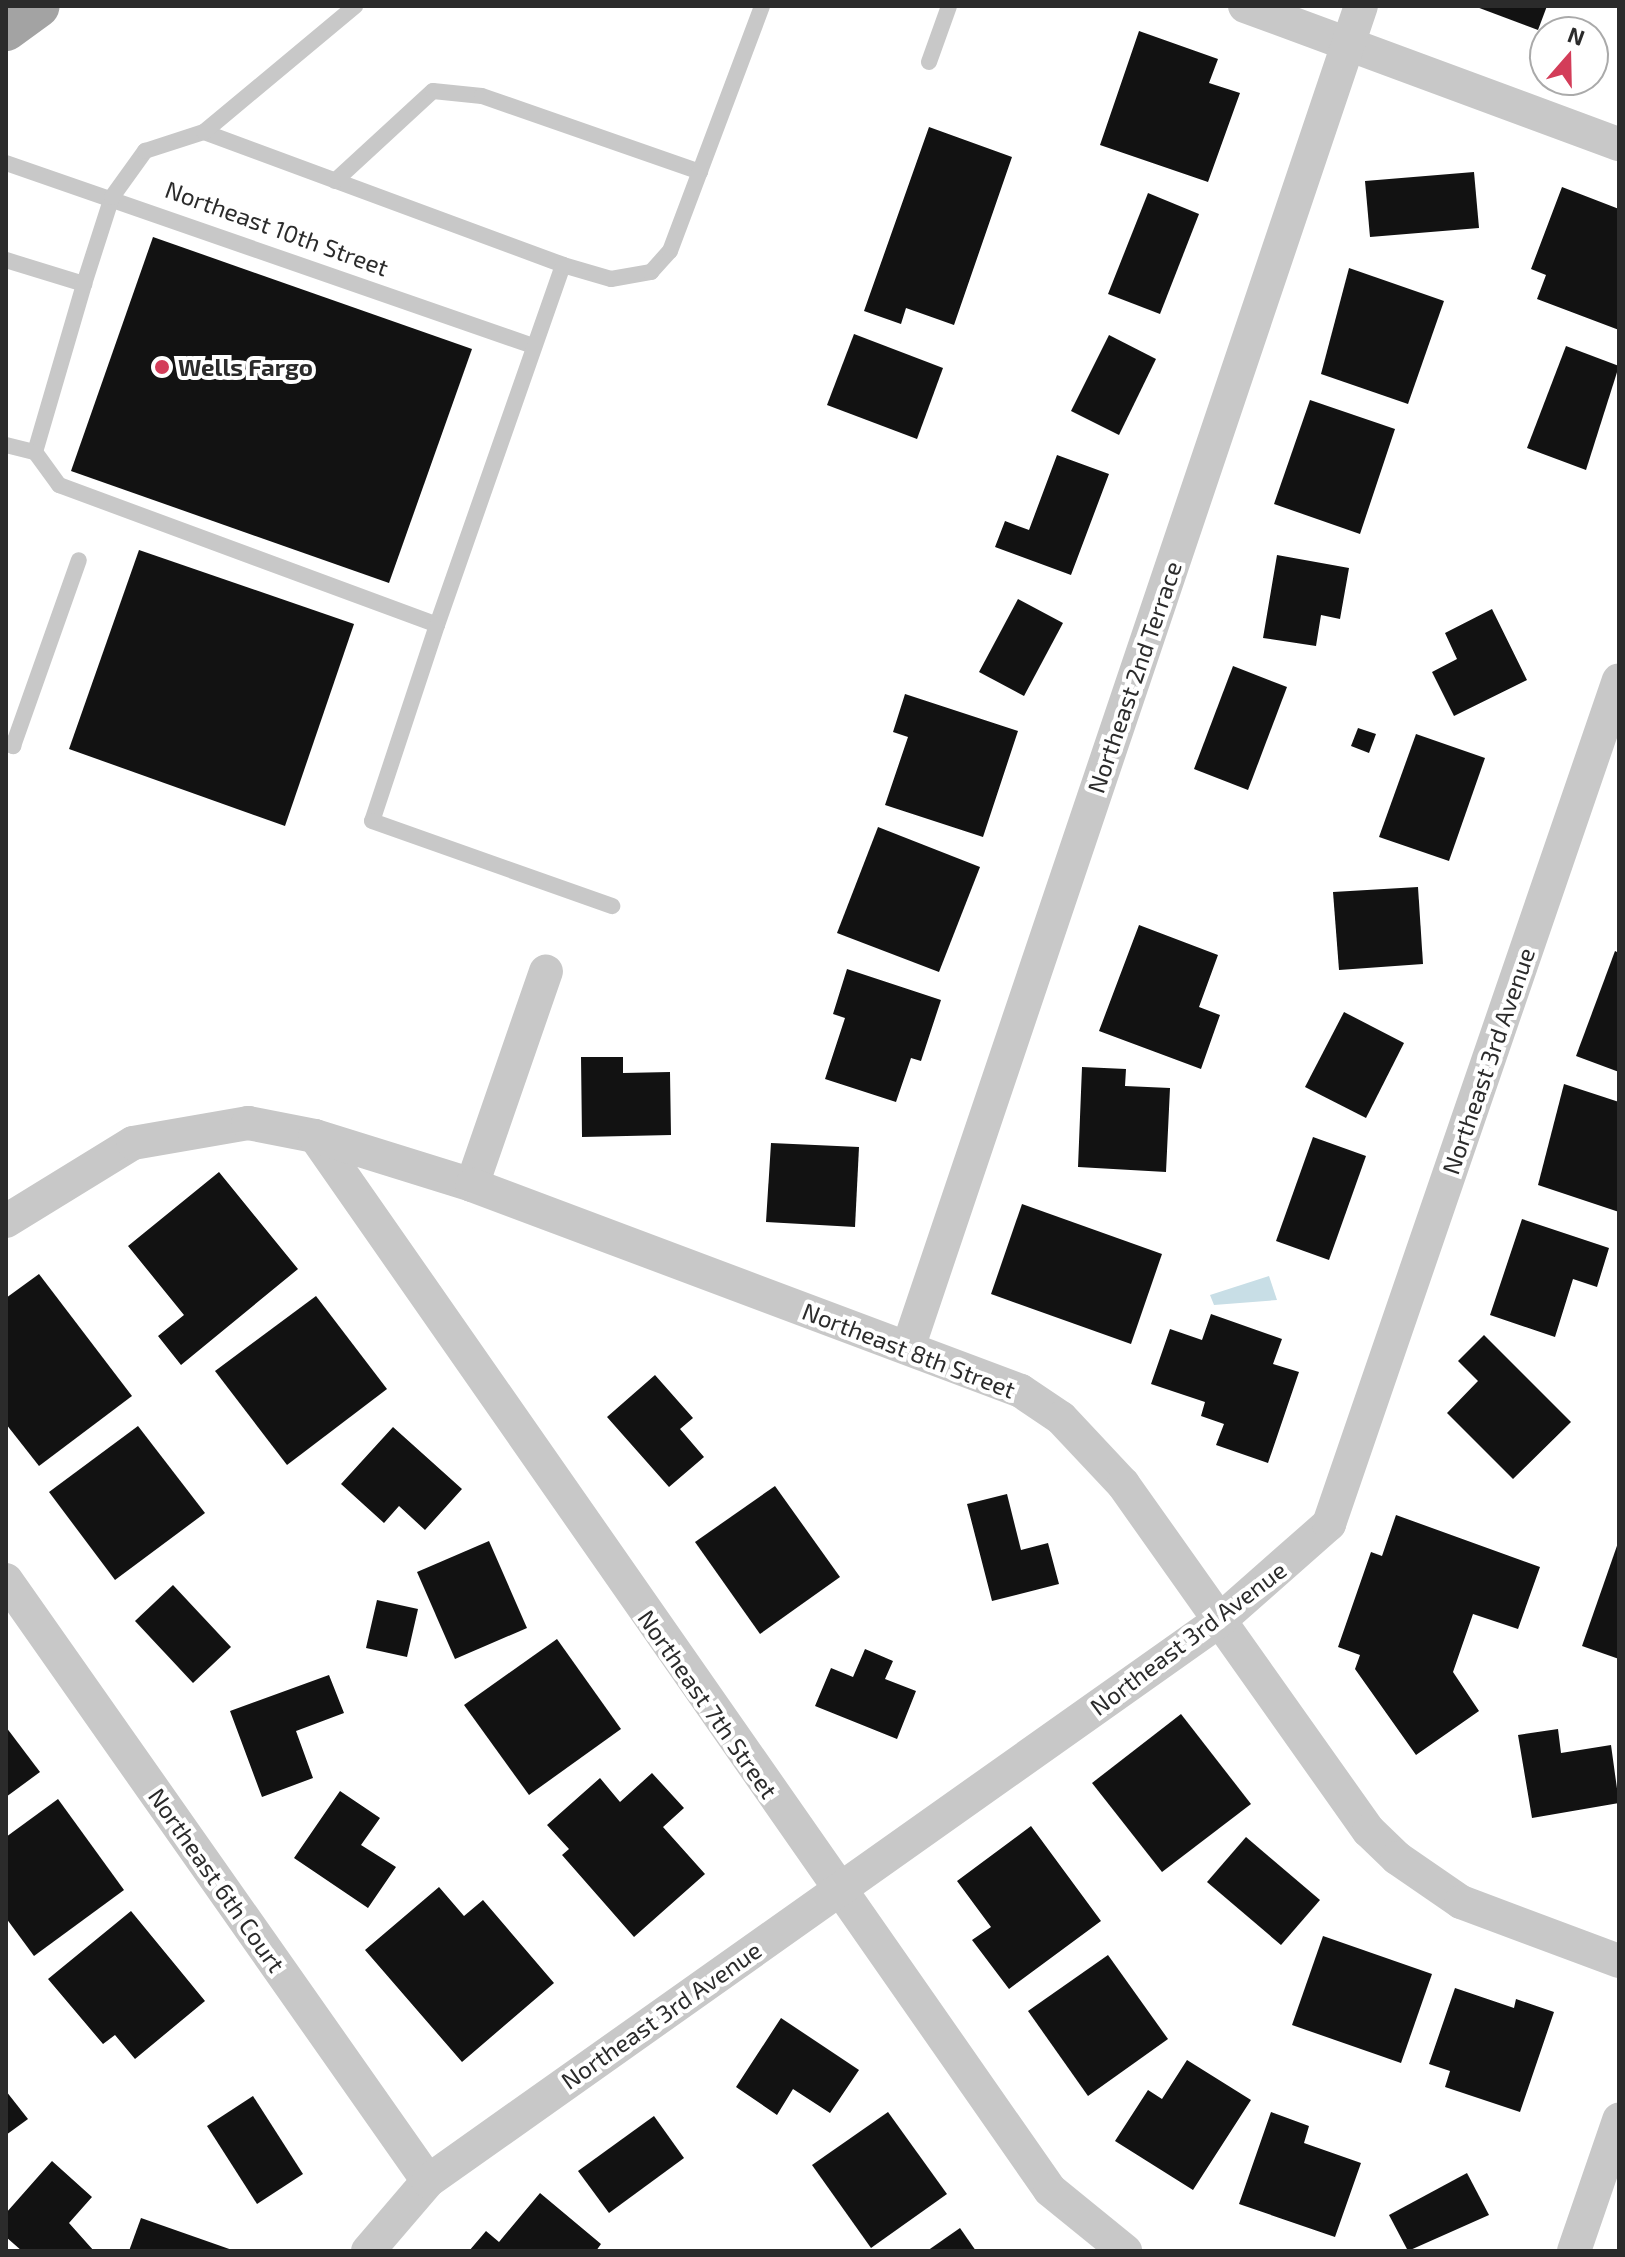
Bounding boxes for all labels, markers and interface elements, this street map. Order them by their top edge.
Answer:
north arrow [1529,16,1609,96]
text: N [1565,20,1588,50]
street label: Northeast 10th Street [162,174,392,282]
place label: Wells Fargo [178,353,313,381]
marker: Wells Fargo [153,358,171,376]
street label: Northeast 2nd Terrace [1081,557,1187,797]
street label: Northeast 3rd Avenue [1436,944,1540,1178]
street label: Northeast 8th Street [798,1296,1020,1404]
street label: Northeast 3rd Avenue [1084,1555,1292,1721]
street label: Northeast 7th Street [632,1604,784,1804]
street label: Northeast 6th Court [143,1782,291,1978]
street label: Northeast 3rd Avenue [555,1935,767,2095]

